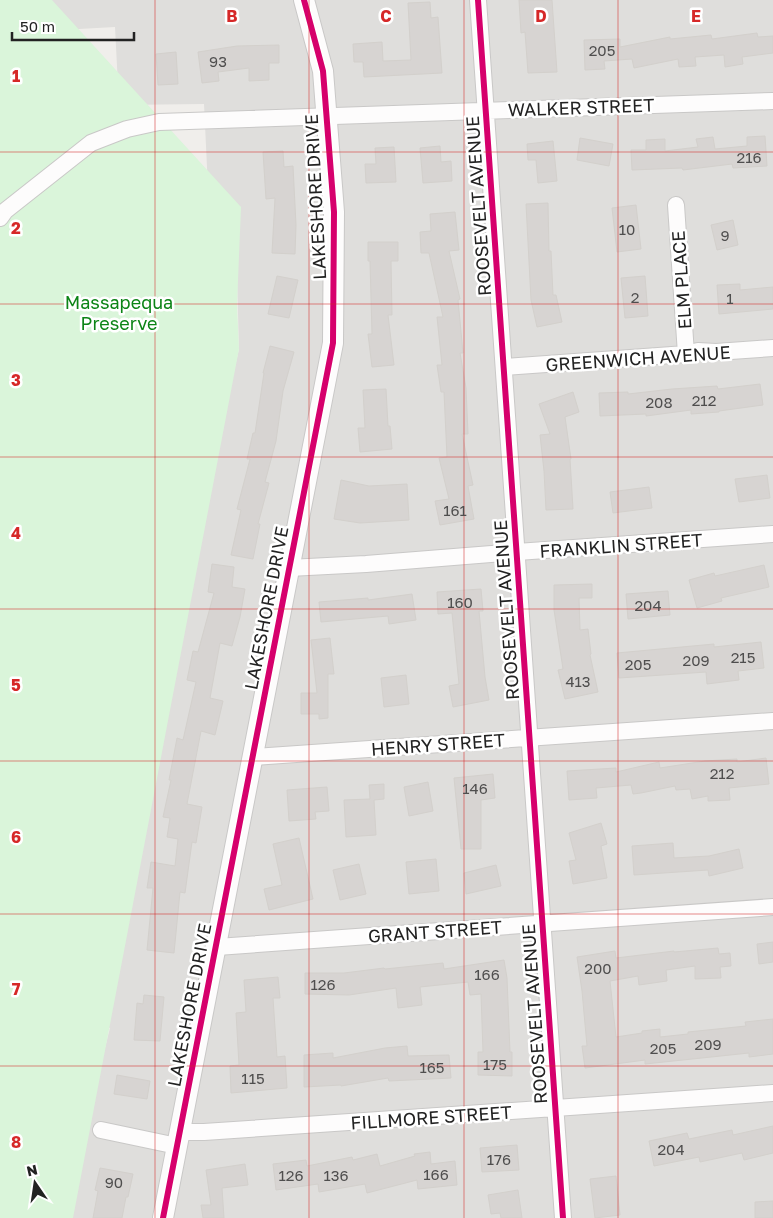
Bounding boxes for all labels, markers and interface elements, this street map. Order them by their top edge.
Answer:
text: B [226,6,238,26]
text: C [380,6,392,26]
text: D [535,6,547,26]
text: E [691,6,701,26]
scale bar [12,10,135,42]
text: 50 m [20,17,55,35]
house number: 205 [589,41,615,59]
house number: 93 [209,52,227,70]
text: 1 [12,66,20,86]
street label: WALKER STREET [507,93,655,121]
street label: LAKESHORE DRIVE [300,114,330,280]
street label: ROOSEVELT AVENUE [461,115,495,297]
house number: 216 [736,148,762,166]
text: 2 [11,218,21,238]
house number: 10 [619,220,635,238]
house number: 9 [720,226,730,244]
street label: ELM PLACE [667,230,695,330]
house number: 2 [631,288,639,306]
house number: 1 [726,289,734,307]
park label: Massapequa Preserve [65,291,173,334]
street label: GREENWICH AVENUE [545,341,731,375]
text: 3 [11,370,21,390]
house number: 212 [692,391,716,409]
house number: 208 [645,393,673,411]
house number: 161 [443,501,467,519]
street label: ROOSEVELT AVENUE [489,519,523,701]
text: 4 [11,523,21,543]
street label: LAKESHORE DRIVE [239,524,293,692]
street label: FRANKLIN STREET [539,528,703,562]
house number: 160 [447,593,473,611]
house number: 204 [634,596,662,614]
house number: 215 [731,648,755,666]
house number: 209 [682,651,710,669]
house number: 205 [625,655,651,673]
house number: 413 [565,672,591,690]
text: 5 [11,675,21,695]
street label: HENRY STREET [370,728,506,760]
house number: 212 [710,764,734,782]
house number: 146 [462,779,488,797]
text: 6 [11,827,21,847]
street label: GRANT STREET [367,915,503,947]
street label: LAKESHORE DRIVE [162,921,216,1089]
street label: ROOSEVELT AVENUE [517,923,551,1105]
house number: 200 [584,959,612,977]
house number: 166 [474,965,500,983]
house number: 126 [310,975,336,993]
text: 7 [12,979,21,999]
house number: 209 [694,1035,722,1053]
house number: 205 [650,1039,676,1057]
house number: 175 [483,1055,507,1073]
house number: 165 [419,1058,445,1076]
house number: 115 [241,1069,265,1087]
street label: FILLMORE STREET [350,1100,512,1134]
text: 8 [11,1132,21,1152]
house number: 204 [657,1140,685,1158]
house number: 176 [487,1150,511,1168]
north arrow [10,1158,60,1208]
text: N [25,1160,39,1179]
house number: 166 [423,1165,449,1183]
house number: 126 [278,1166,304,1184]
house number: 136 [323,1166,349,1184]
house number: 90 [105,1173,123,1191]

